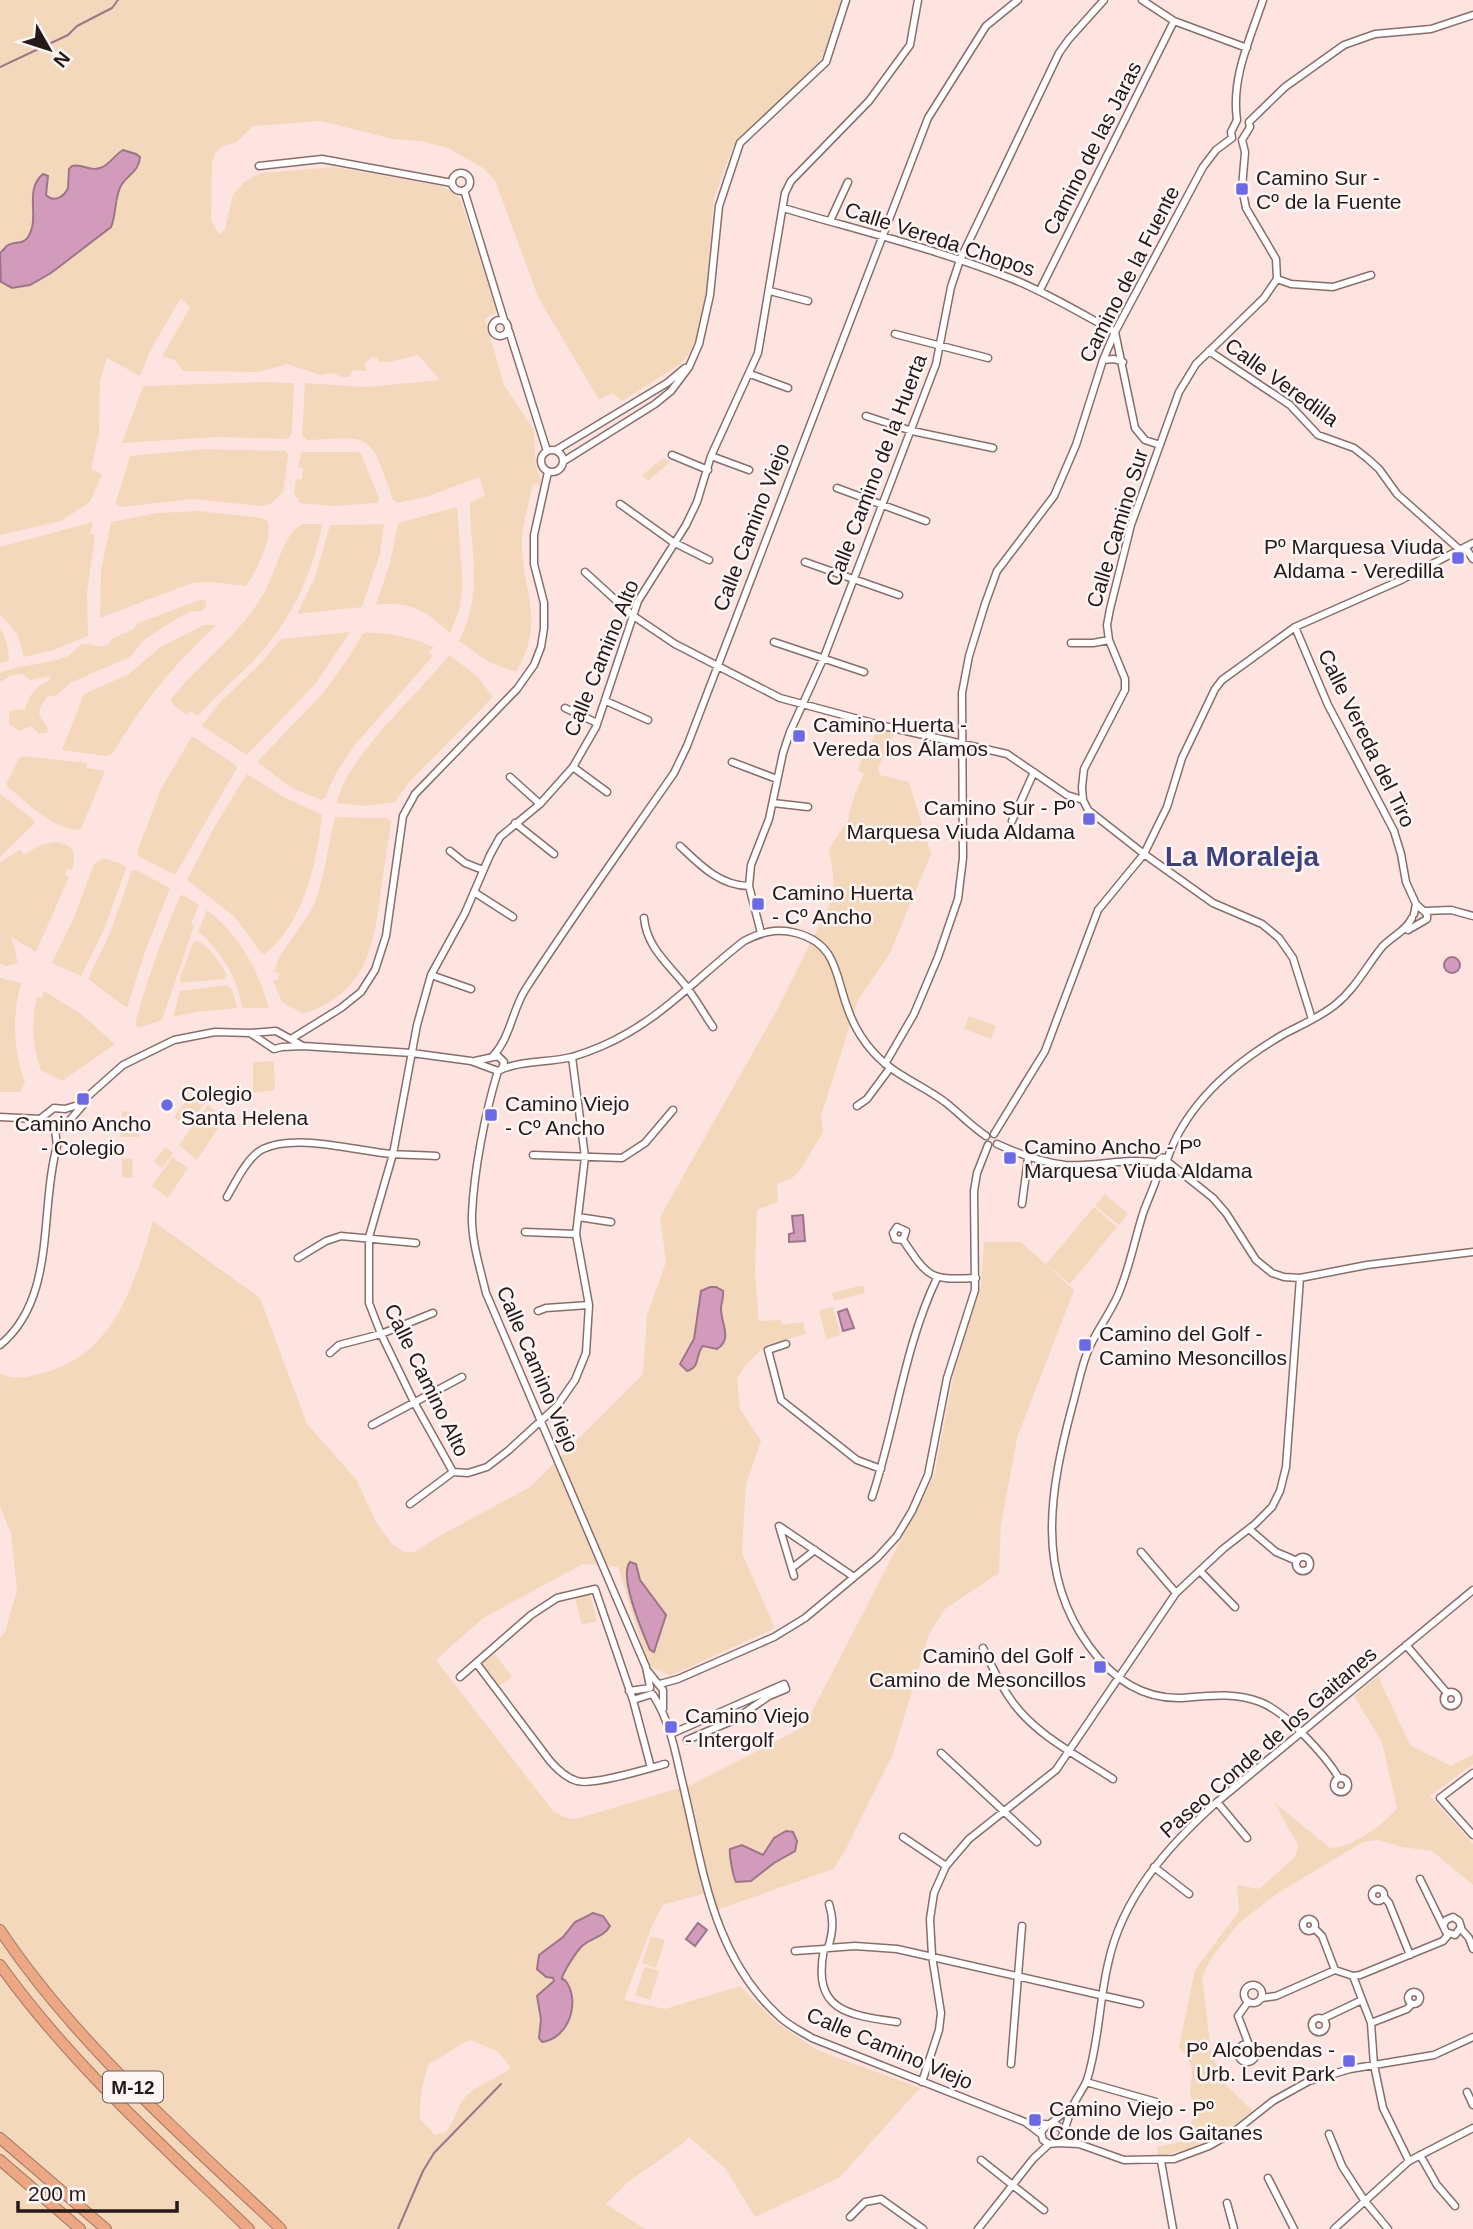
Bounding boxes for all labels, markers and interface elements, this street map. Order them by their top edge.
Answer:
north arrow [14,14,84,84]
text: N [49,47,74,71]
street label: Camino de las Jaras [1038,58,1146,238]
place label: Camino Sur - Cº de la Fuente [1256,166,1401,213]
marker: Camino Sur - Cº de la Fuente [1234,181,1250,197]
street label: Camino de la Fuente [1074,182,1184,366]
street label: Calle Vereda Chopos [842,197,1038,281]
street label: Calle Veredilla [1221,333,1343,431]
street label: Calle Camino de la Huerta [821,351,931,589]
street label: Calle Camino Viejo [708,440,794,614]
street label: Calle Camino Sur [1082,446,1152,610]
place label: Pº Marquesa Viuda Aldama - Veredilla [1264,535,1444,582]
marker: Pº Marquesa Viuda Aldama - Veredilla [1450,550,1466,566]
street label: Calle Camino Alto [559,576,643,740]
street label: Calle Vereda del Tiro [1314,645,1420,831]
place label: Camino Huerta - Vereda los Álamos [813,713,988,760]
marker: Camino Huerta - Vereda los Álamos [791,728,807,744]
place label: Camino Sur - Pº Marquesa Viuda Aldama [847,796,1075,843]
marker: Camino Sur - Pº Marquesa Viuda Aldama [1081,811,1097,827]
district label: La Moraleja [1165,841,1319,872]
place label: Camino Huerta - Cº Ancho [772,881,914,928]
marker: Camino Huerta - Cº Ancho [750,896,766,912]
place label: Colegio Santa Helena [181,1082,309,1129]
marker: Camino Ancho - Colegio [75,1091,91,1107]
place label: Camino Viejo - Cº Ancho [505,1092,630,1139]
marker: Colegio Santa Helena [159,1097,175,1113]
marker: Camino Viejo - Cº Ancho [483,1107,499,1123]
place label: Camino Ancho - Colegio [15,1112,151,1159]
place label: Camino Ancho - Pº Marquesa Viuda Aldama [1024,1135,1253,1182]
marker: Camino Ancho - Pº Marquesa Viuda Aldama [1002,1150,1018,1166]
street label: Calle Camino Viejo [493,1282,583,1456]
street label: Calle Camino Alto [380,1300,474,1460]
place label: Camino del Golf - Camino Mesoncillos [1099,1322,1287,1369]
marker: Camino del Golf - Camino Mesoncillos [1077,1337,1093,1353]
street label: Paseo Conde de los Gaitanes [1155,1642,1381,1842]
place label: Camino del Golf - Camino de Mesoncillos [869,1644,1086,1691]
marker: Camino del Golf - Camino de Mesoncillos [1092,1659,1108,1675]
place label: Camino Viejo - Intergolf [685,1704,810,1751]
marker: Camino Viejo - Intergolf [663,1719,679,1735]
street label: Calle Camino Viejo [803,2003,977,2093]
place label: Pº Alcobendas - Urb. Levit Park [1186,2038,1335,2085]
marker: Pº Alcobendas - Urb. Levit Park [1341,2053,1357,2069]
road number: M-12 [103,2072,163,2102]
place label: Camino Viejo - Pº Conde de los Gaitanes [1049,2097,1263,2144]
marker: Camino Viejo - Pº Conde de los Gaitanes [1027,2112,1043,2128]
scale bar [18,2170,177,2214]
text: 200 m [28,2182,86,2205]

